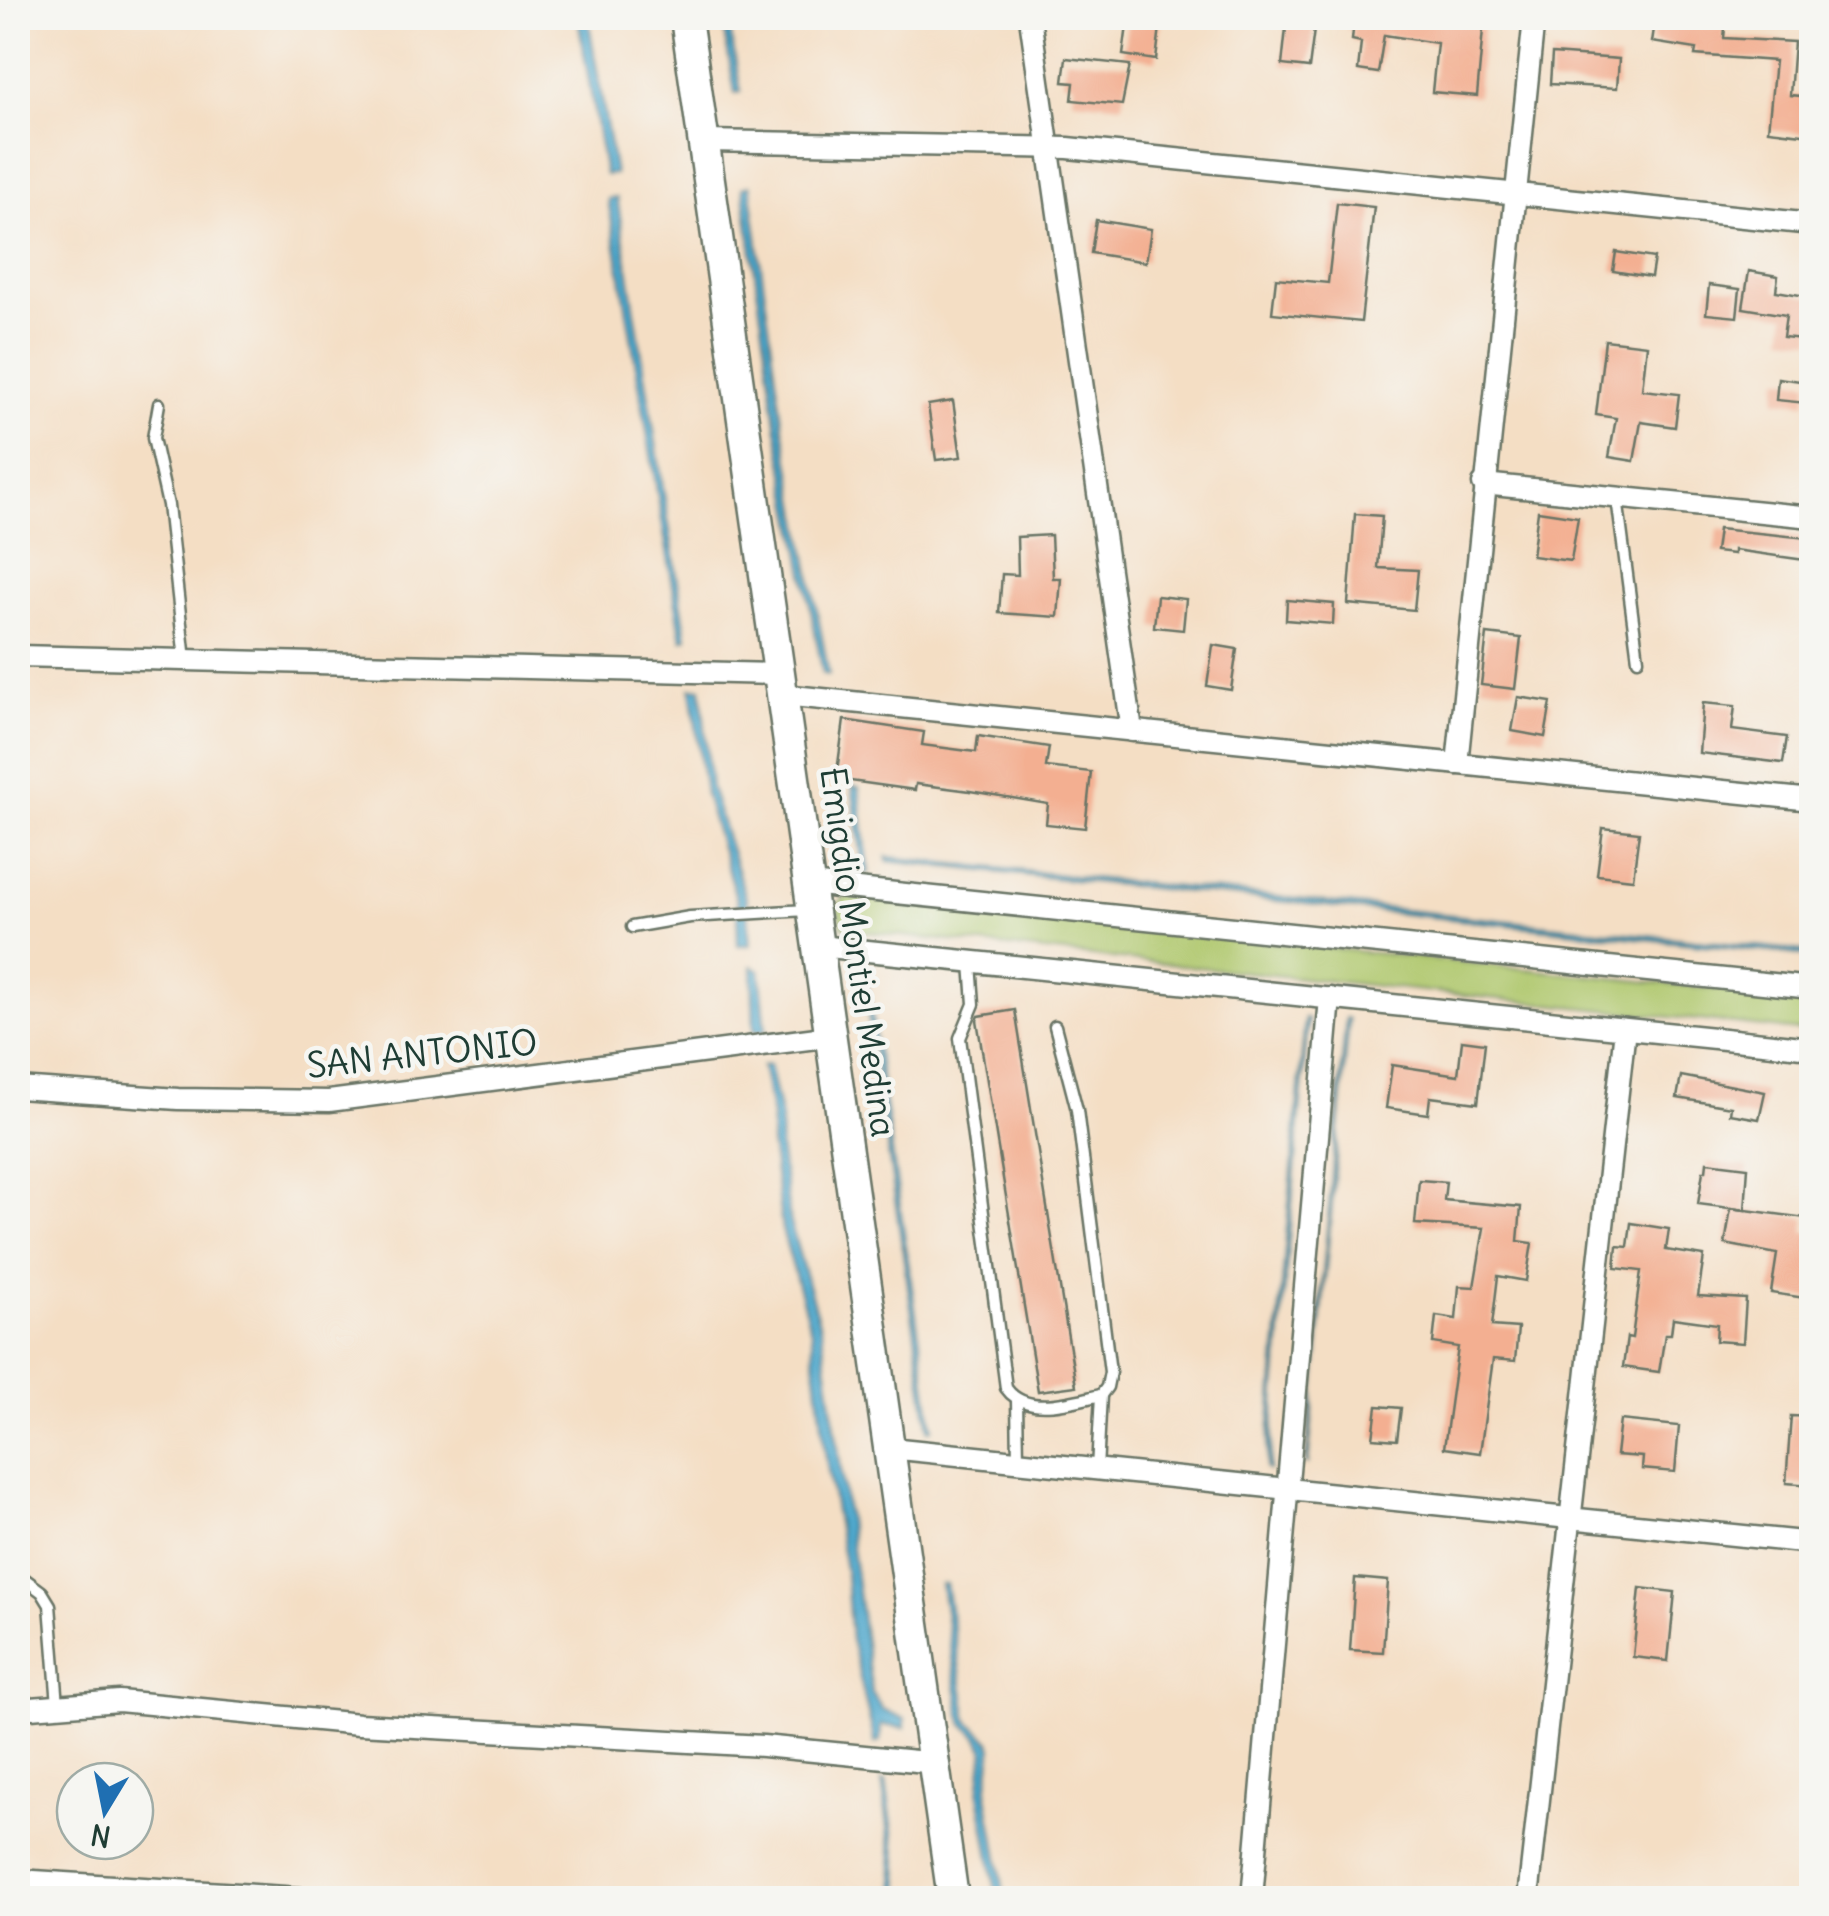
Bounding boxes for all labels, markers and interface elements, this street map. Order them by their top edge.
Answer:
street label: Emigdio Montiel Medina [811,764,907,1140]
street label: SAN ANTONIO [305,1019,539,1087]
north arrow [55,1761,155,1861]
text: N [88,1816,113,1855]

